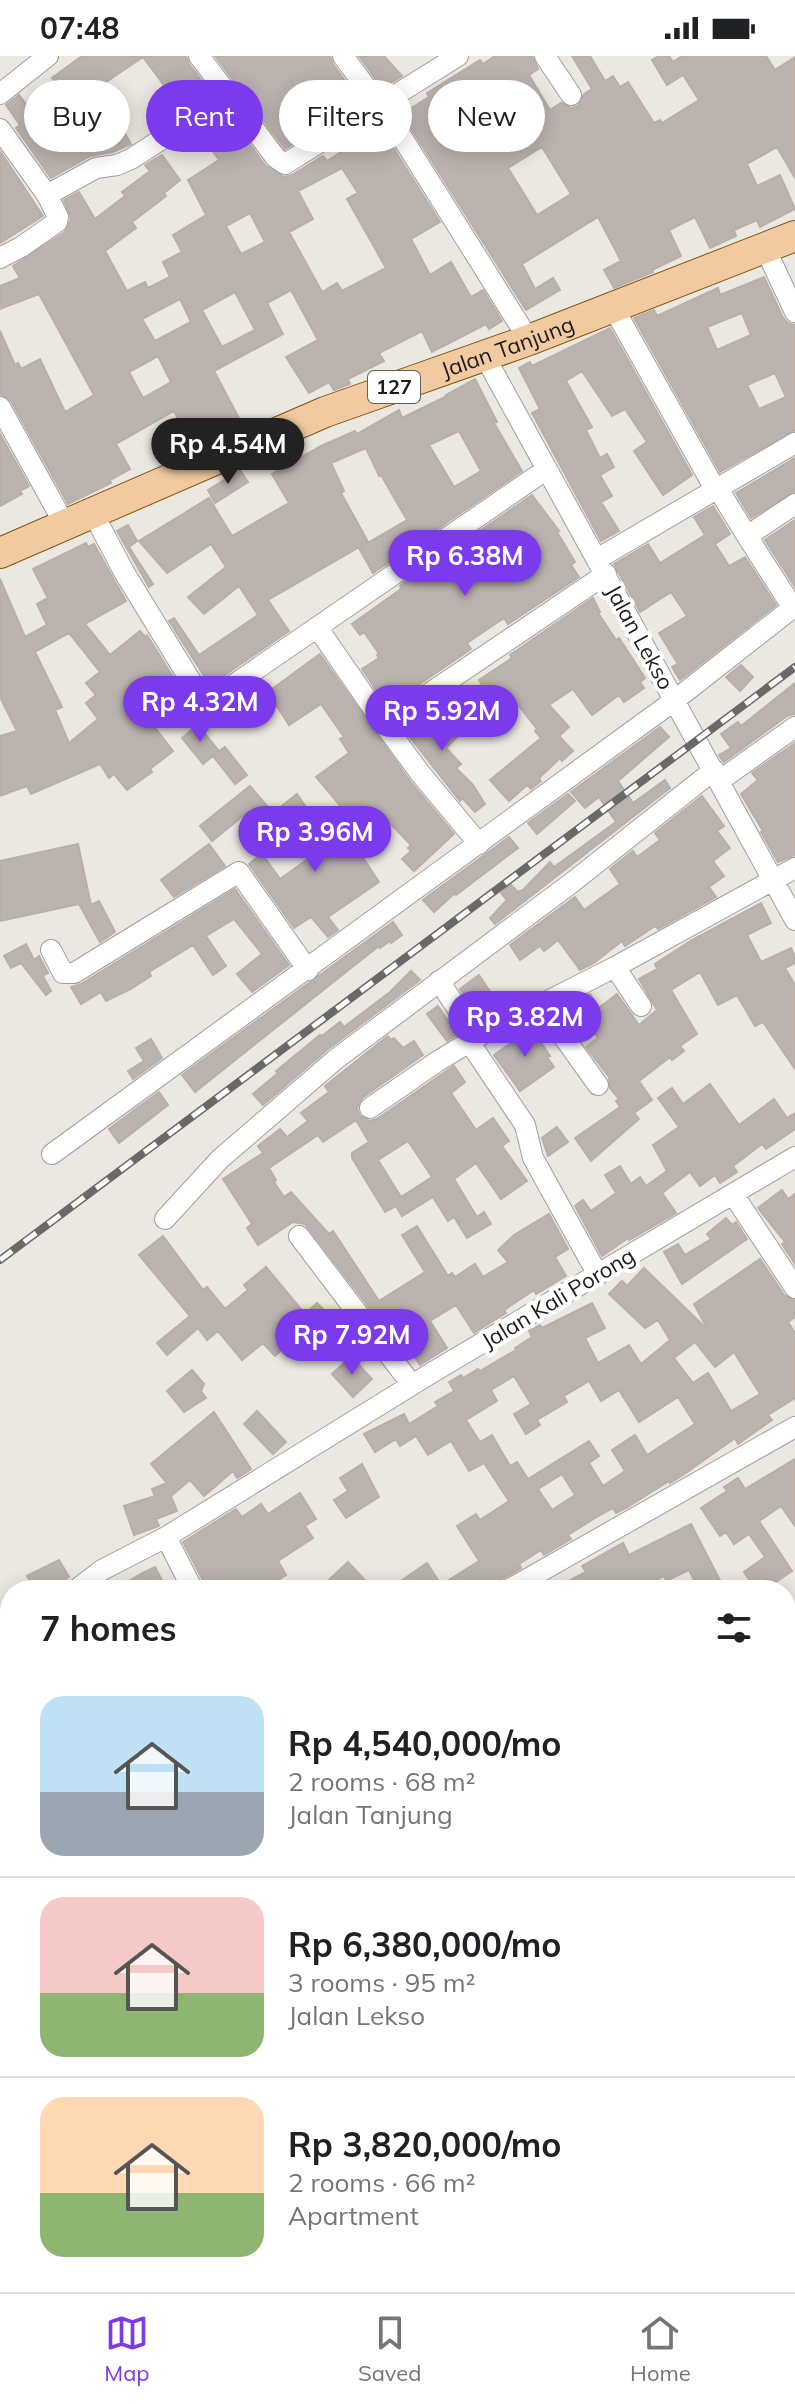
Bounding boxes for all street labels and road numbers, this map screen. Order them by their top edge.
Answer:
street label: Jalan Tanjung [437,310,578,384]
road number: 127 [368,371,420,403]
street label: Jalan Lekso [600,579,680,695]
street label: Jalan Kali Porong [476,1241,640,1355]

